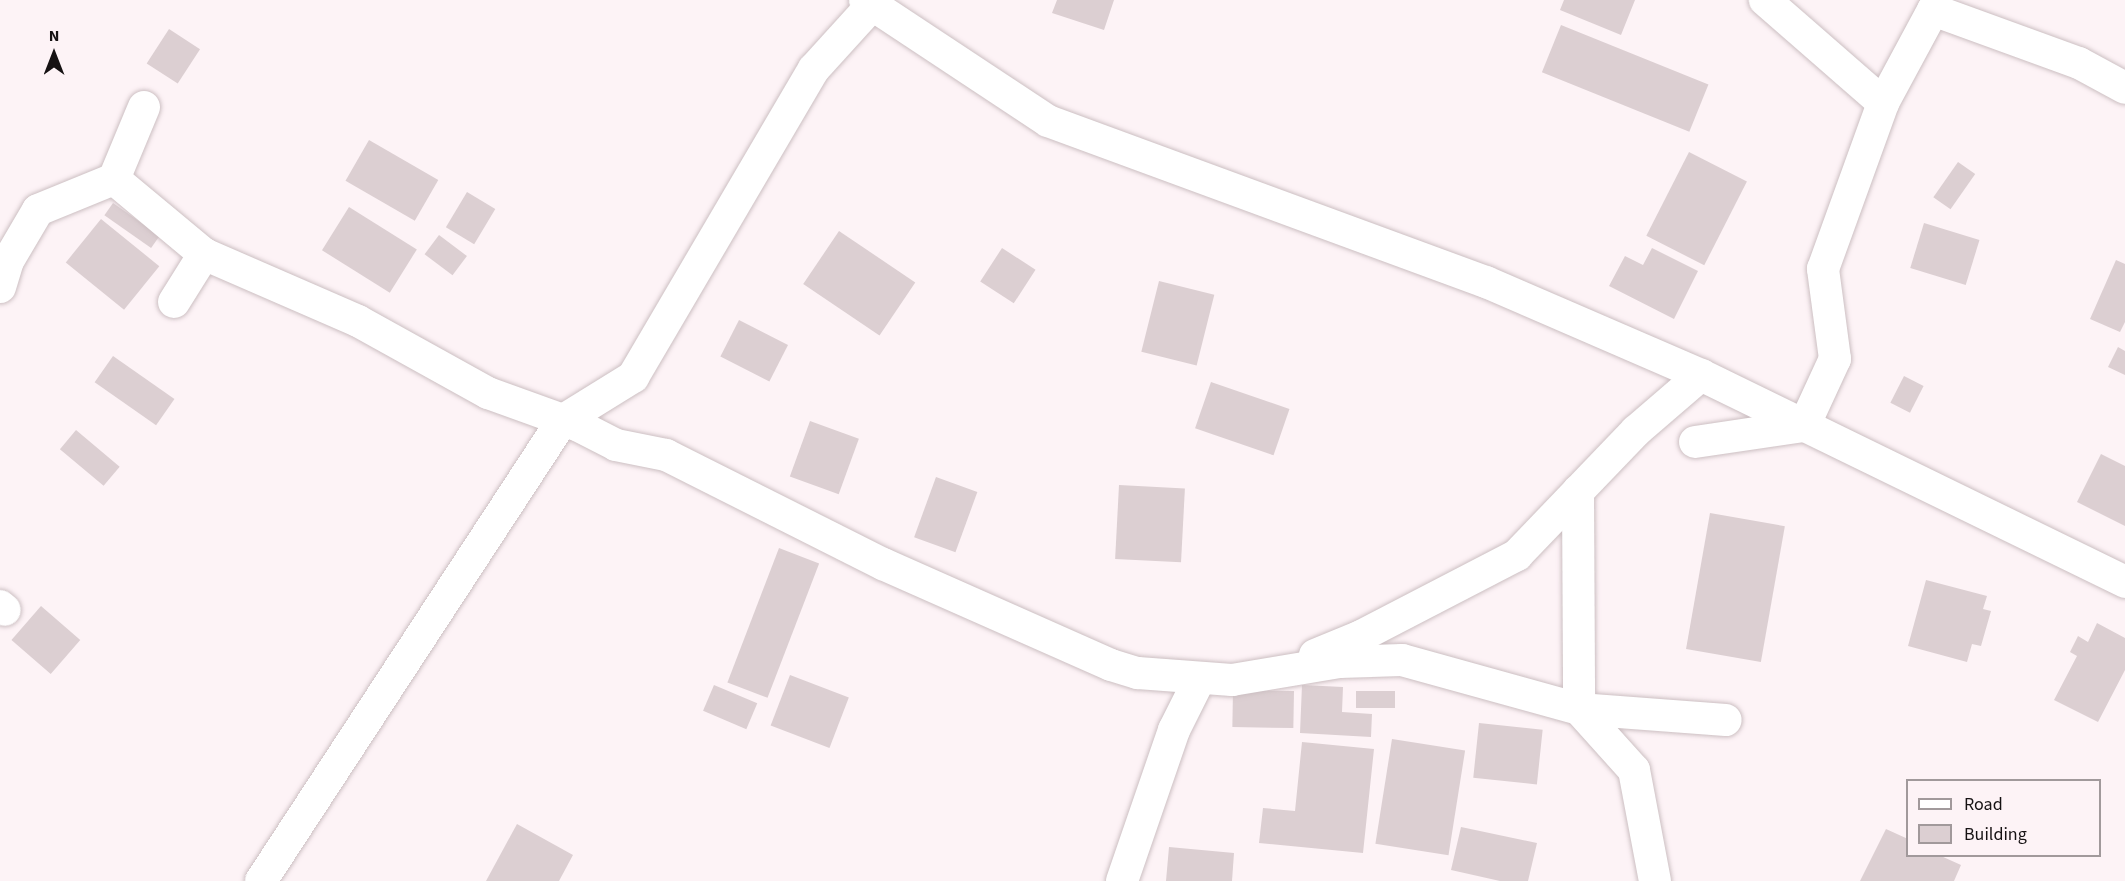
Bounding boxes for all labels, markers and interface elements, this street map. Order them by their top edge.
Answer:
north arrow [24,24,84,84]
text: N [49,25,59,47]
legend [1906,779,2101,857]
text: Road [1964,792,2003,817]
text: Building [1964,822,2027,847]

